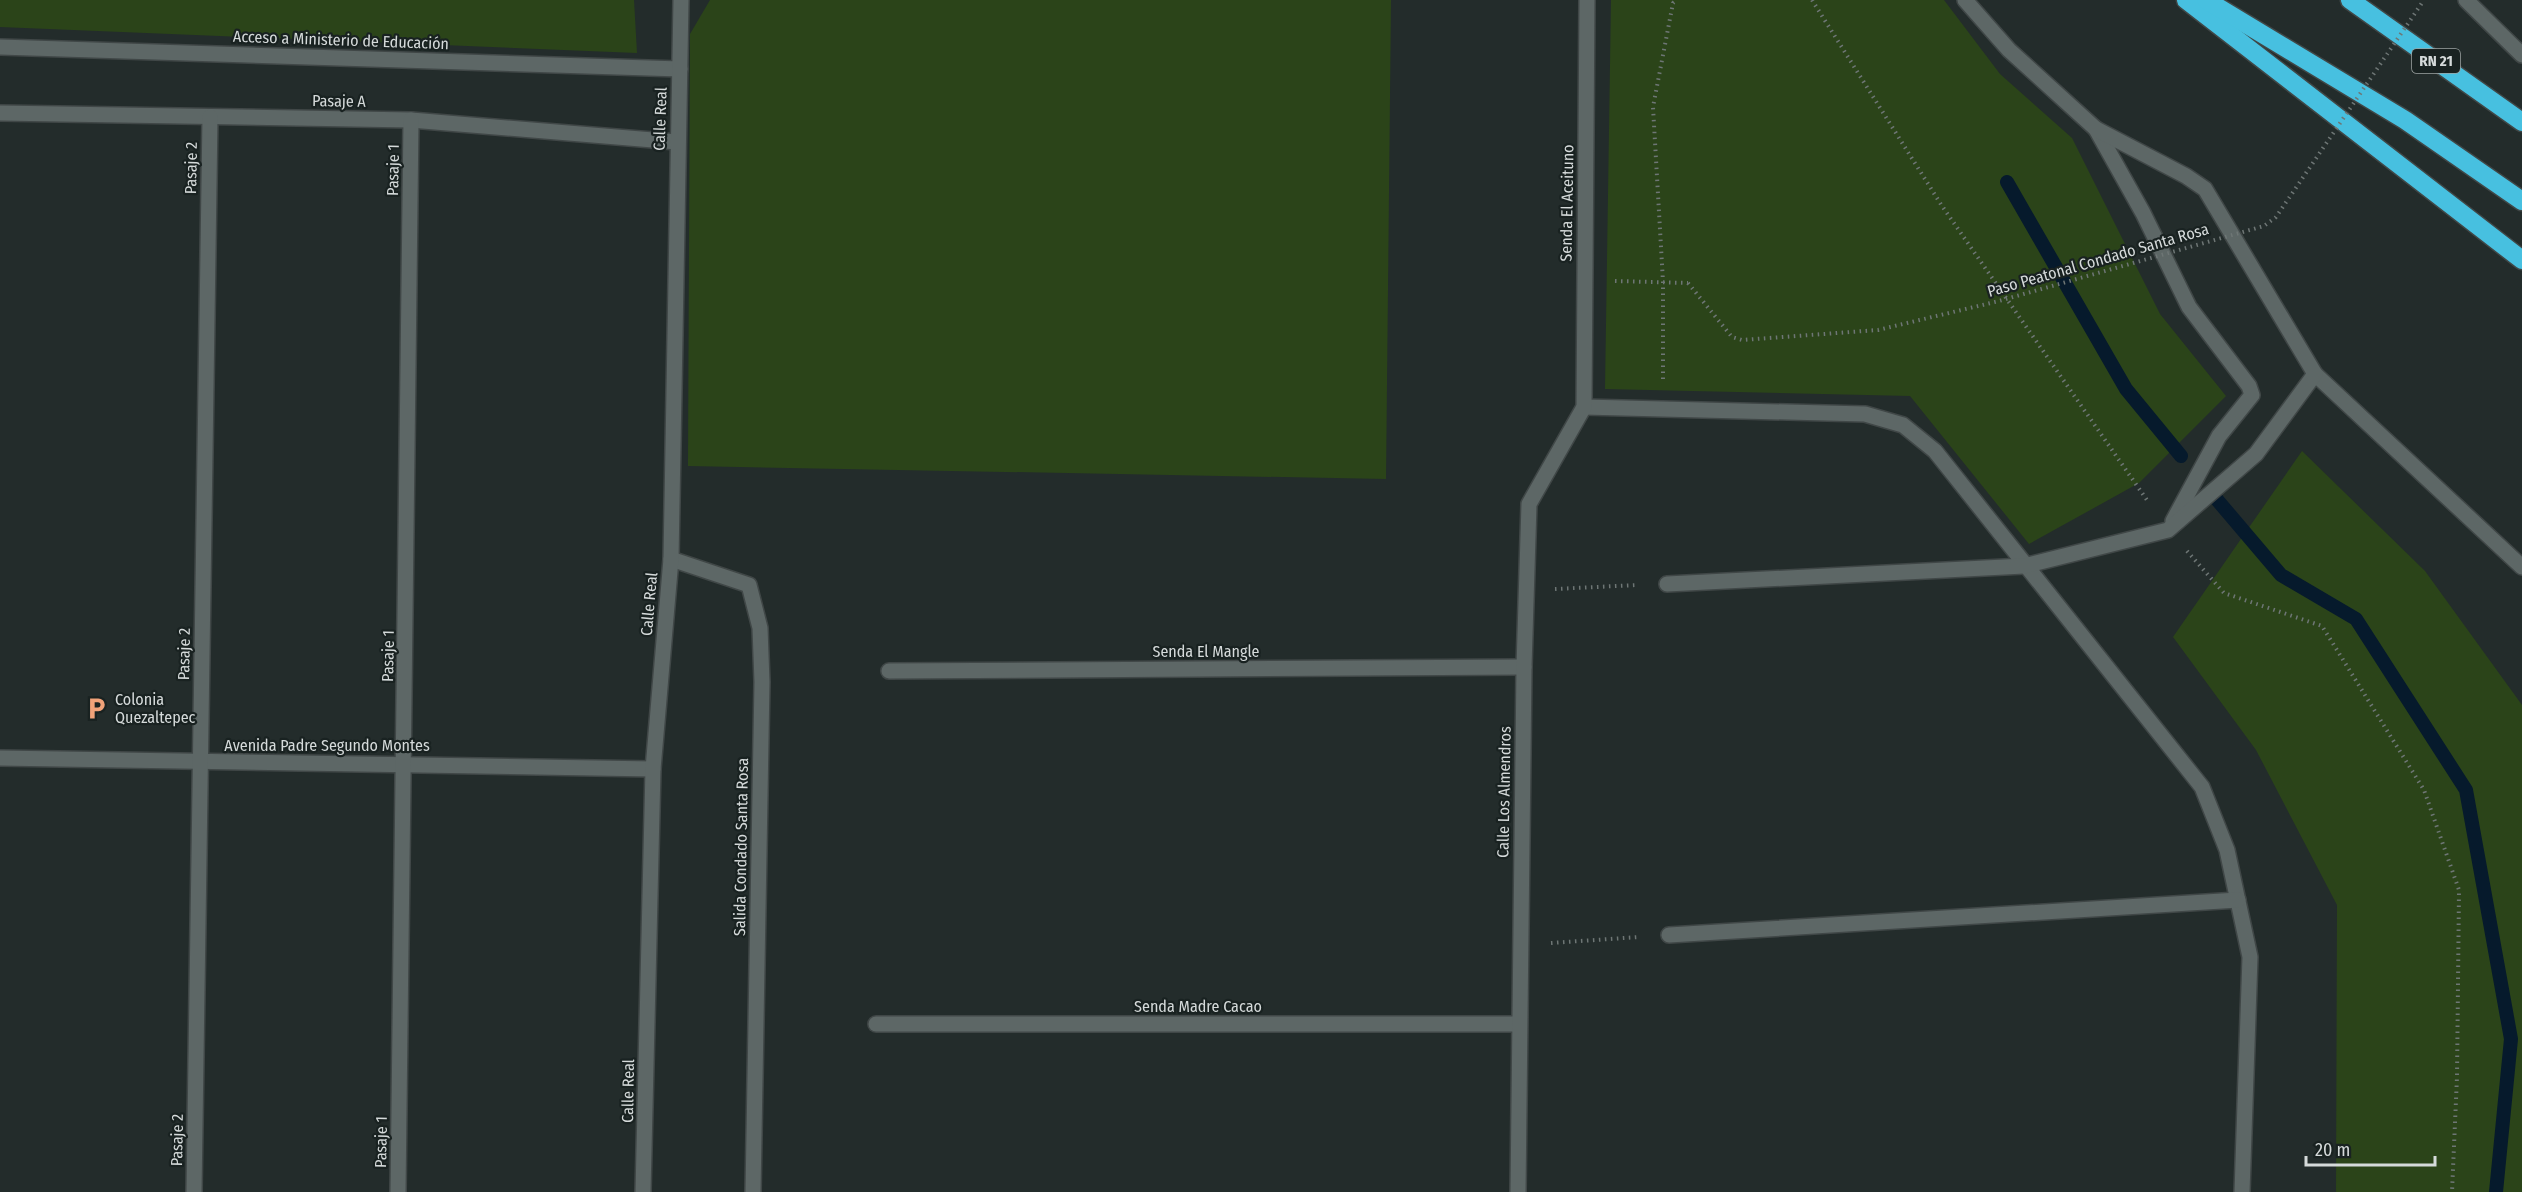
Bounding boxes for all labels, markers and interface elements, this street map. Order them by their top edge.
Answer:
street label: Acceso a Ministerio de Educación [233,27,449,53]
road number: RN 21 [2412,49,2460,73]
street label: Calle Real [649,87,671,151]
street label: Pasaje A [312,91,367,111]
street label: Pasaje 2 [181,142,201,194]
street label: Pasaje 1 [383,144,403,196]
street label: Senda El Aceituno [1556,144,1578,262]
street label: Paso Peatonal Condado Santa Rosa [1985,219,2211,301]
street label: Calle Real [637,571,661,637]
street label: Pasaje 2 [174,628,194,680]
street label: Pasaje 1 [378,630,398,682]
street label: Senda El Mangle [1152,642,1260,661]
place label: Colonia Quezaltepec [115,690,196,727]
parking icon: Colonia Quezaltepec [84,695,110,721]
street label: Calle Los Almendros [1493,726,1515,858]
street label: Avenida Padre Segundo Montes [224,736,430,755]
street label: Salida Condado Santa Rosa [730,758,752,936]
street label: Senda Madre Cacao [1134,997,1262,1016]
street label: Calle Real [618,1059,638,1123]
street label: Pasaje 2 [167,1114,187,1166]
street label: Pasaje 1 [371,1116,391,1168]
scale bar [2306,1129,2435,1167]
text: 20 m [2315,1139,2350,1161]

